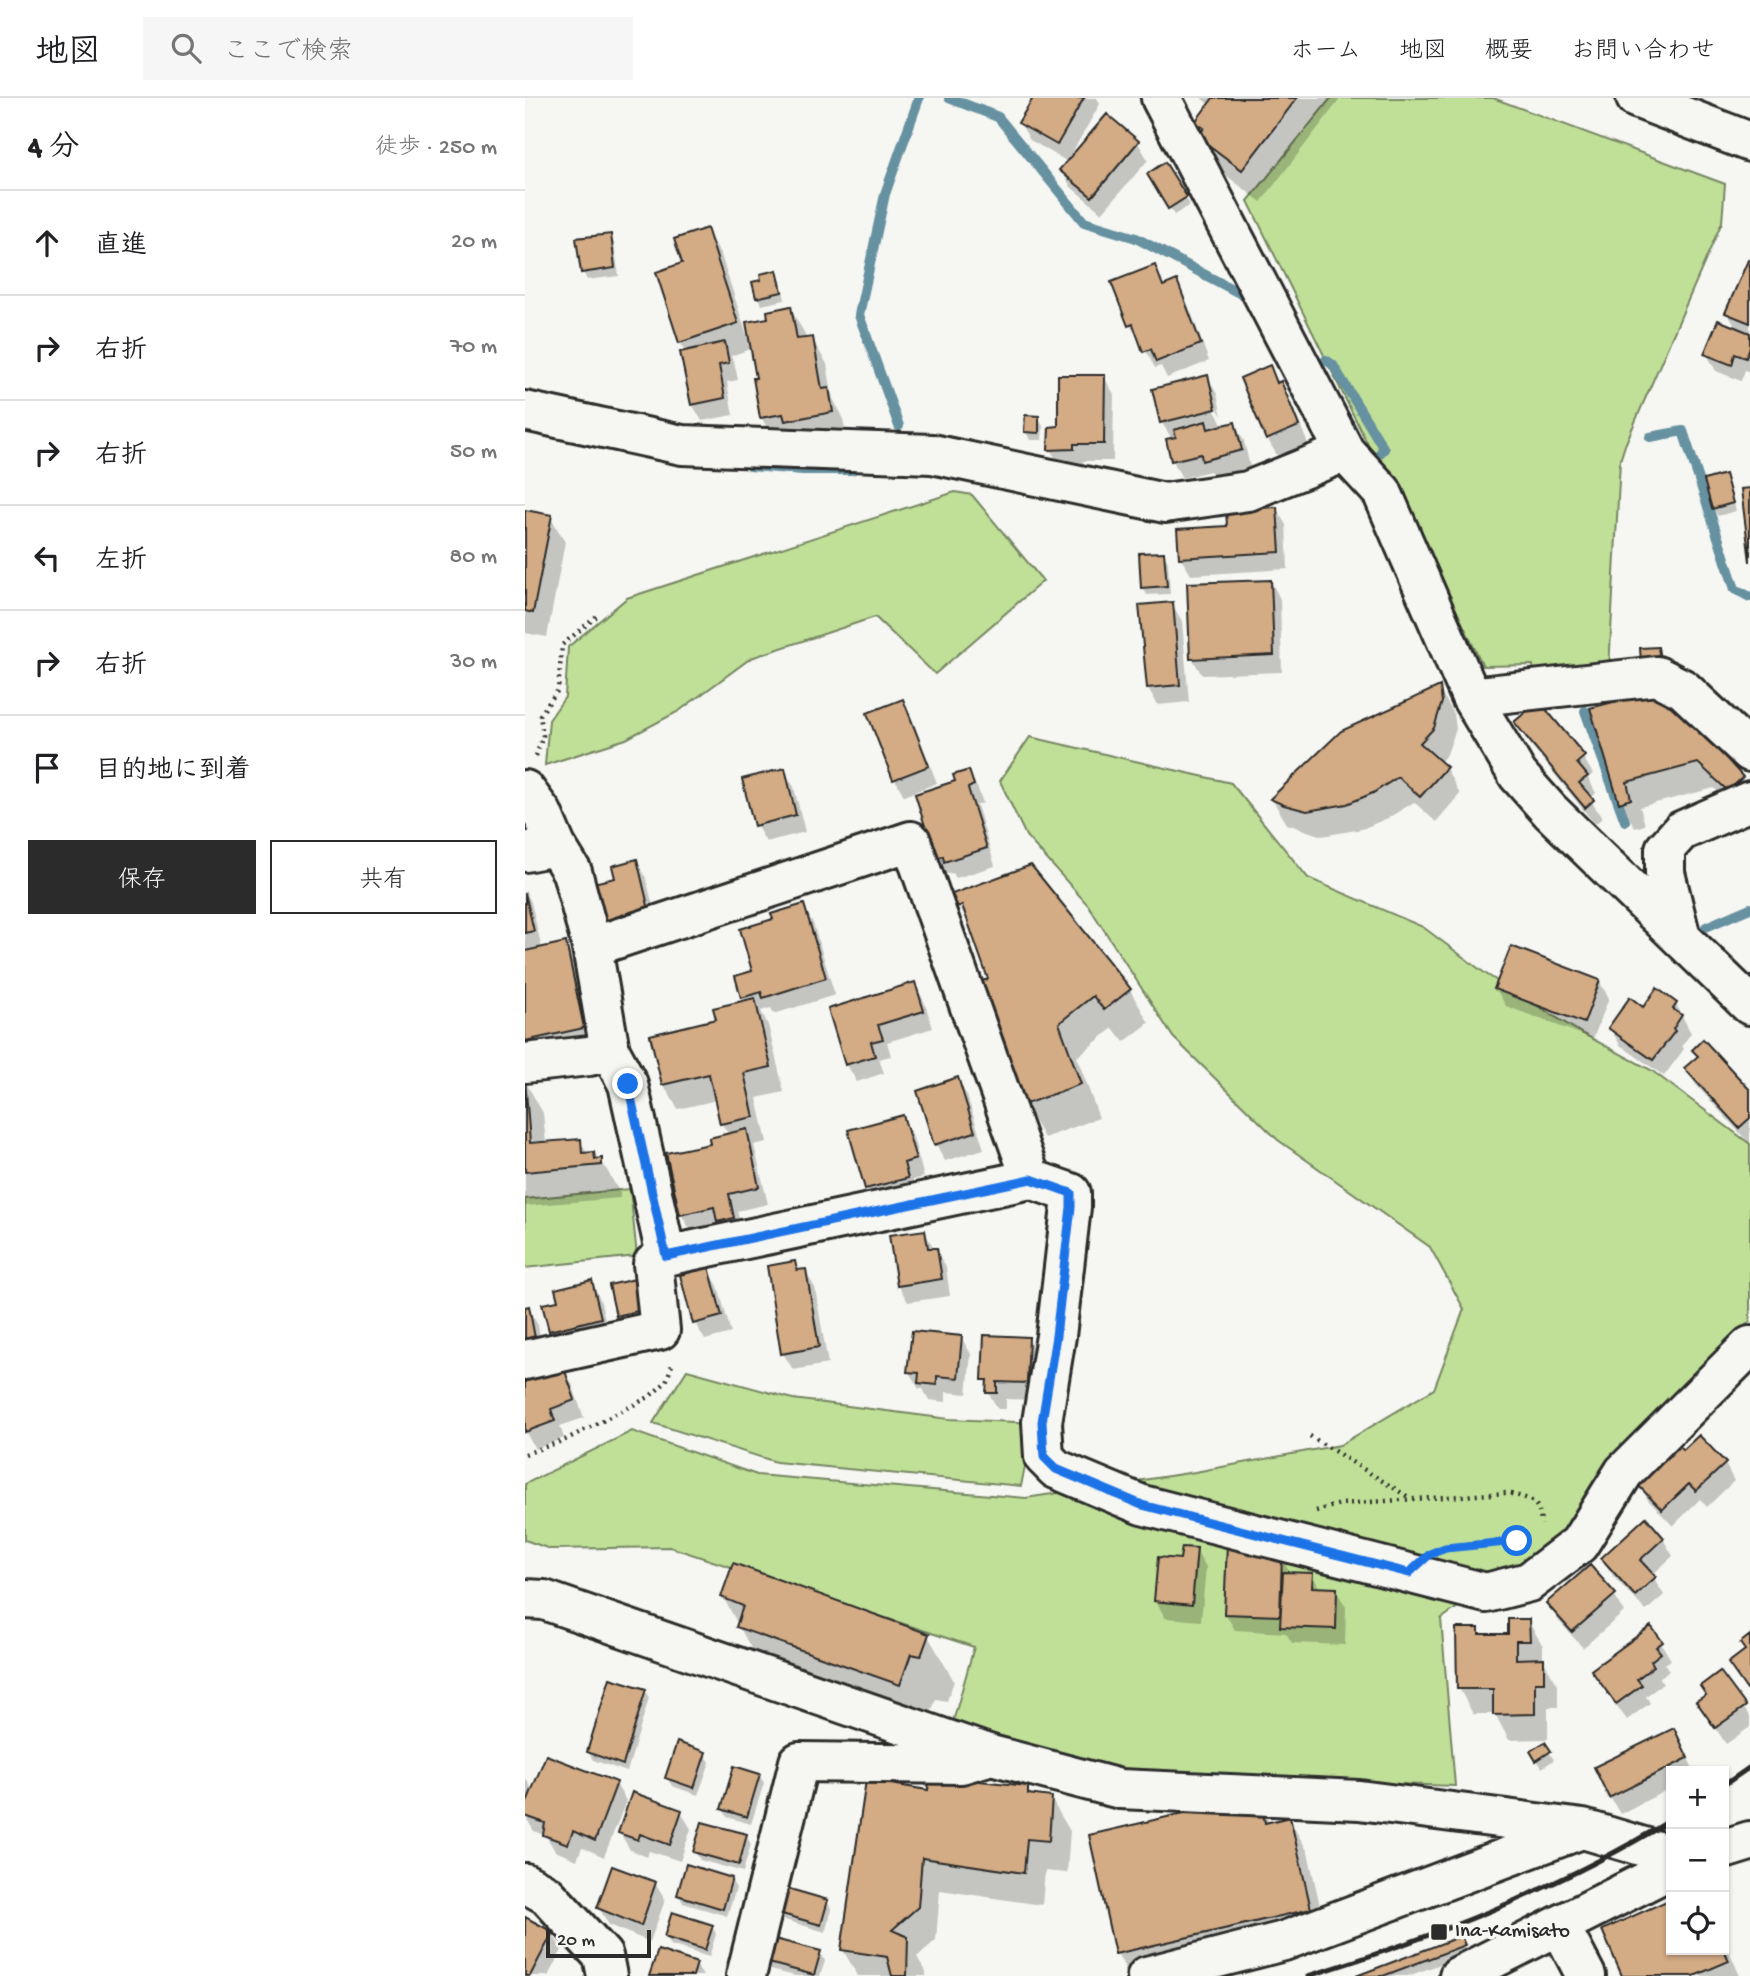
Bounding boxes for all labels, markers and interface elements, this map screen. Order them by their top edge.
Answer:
search box [143,17,633,80]
icon: search [167,29,205,67]
text: 地図 [35,36,101,74]
text: ここで検索 [223,38,353,69]
text: ホーム [1290,38,1361,67]
text: 地図 [1399,38,1447,67]
text: 概要 [1485,38,1533,67]
text: お問い合わせ [1571,38,1715,67]
text: 4 分 [28,132,79,167]
text: 徒歩 · 250 m [375,135,497,162]
icon: ahead [28,224,66,262]
text: 20 m [451,229,497,256]
text: 直進 [95,232,147,263]
icon: right [28,329,66,367]
text: 70 m [450,334,497,361]
text: 右折 [95,337,147,368]
icon: right [28,434,66,472]
text: 50 m [450,439,497,466]
text: 右折 [95,442,147,473]
icon: left [28,539,66,577]
text: 80 m [450,544,497,571]
text: 左折 [95,547,147,578]
icon: right [28,644,66,682]
text: 30 m [450,649,497,676]
text: 右折 [95,652,147,683]
icon: arrive [28,749,66,787]
text: 目的地に到着 [95,757,251,788]
button: 保存 [28,840,256,914]
button: 共有 [270,840,497,914]
route end [612,1068,643,1099]
route start [1501,1525,1532,1556]
map controls [1666,1766,1729,1955]
button: + [1666,1766,1729,1829]
button: − [1666,1829,1729,1892]
button: locate [1666,1892,1729,1955]
place label: Ina-Kamisato [1455,1920,1570,1945]
marker: Ina-Kamisato [1429,1922,1449,1942]
scale bar [546,1927,651,1959]
text: 20 m [557,1930,595,1953]

